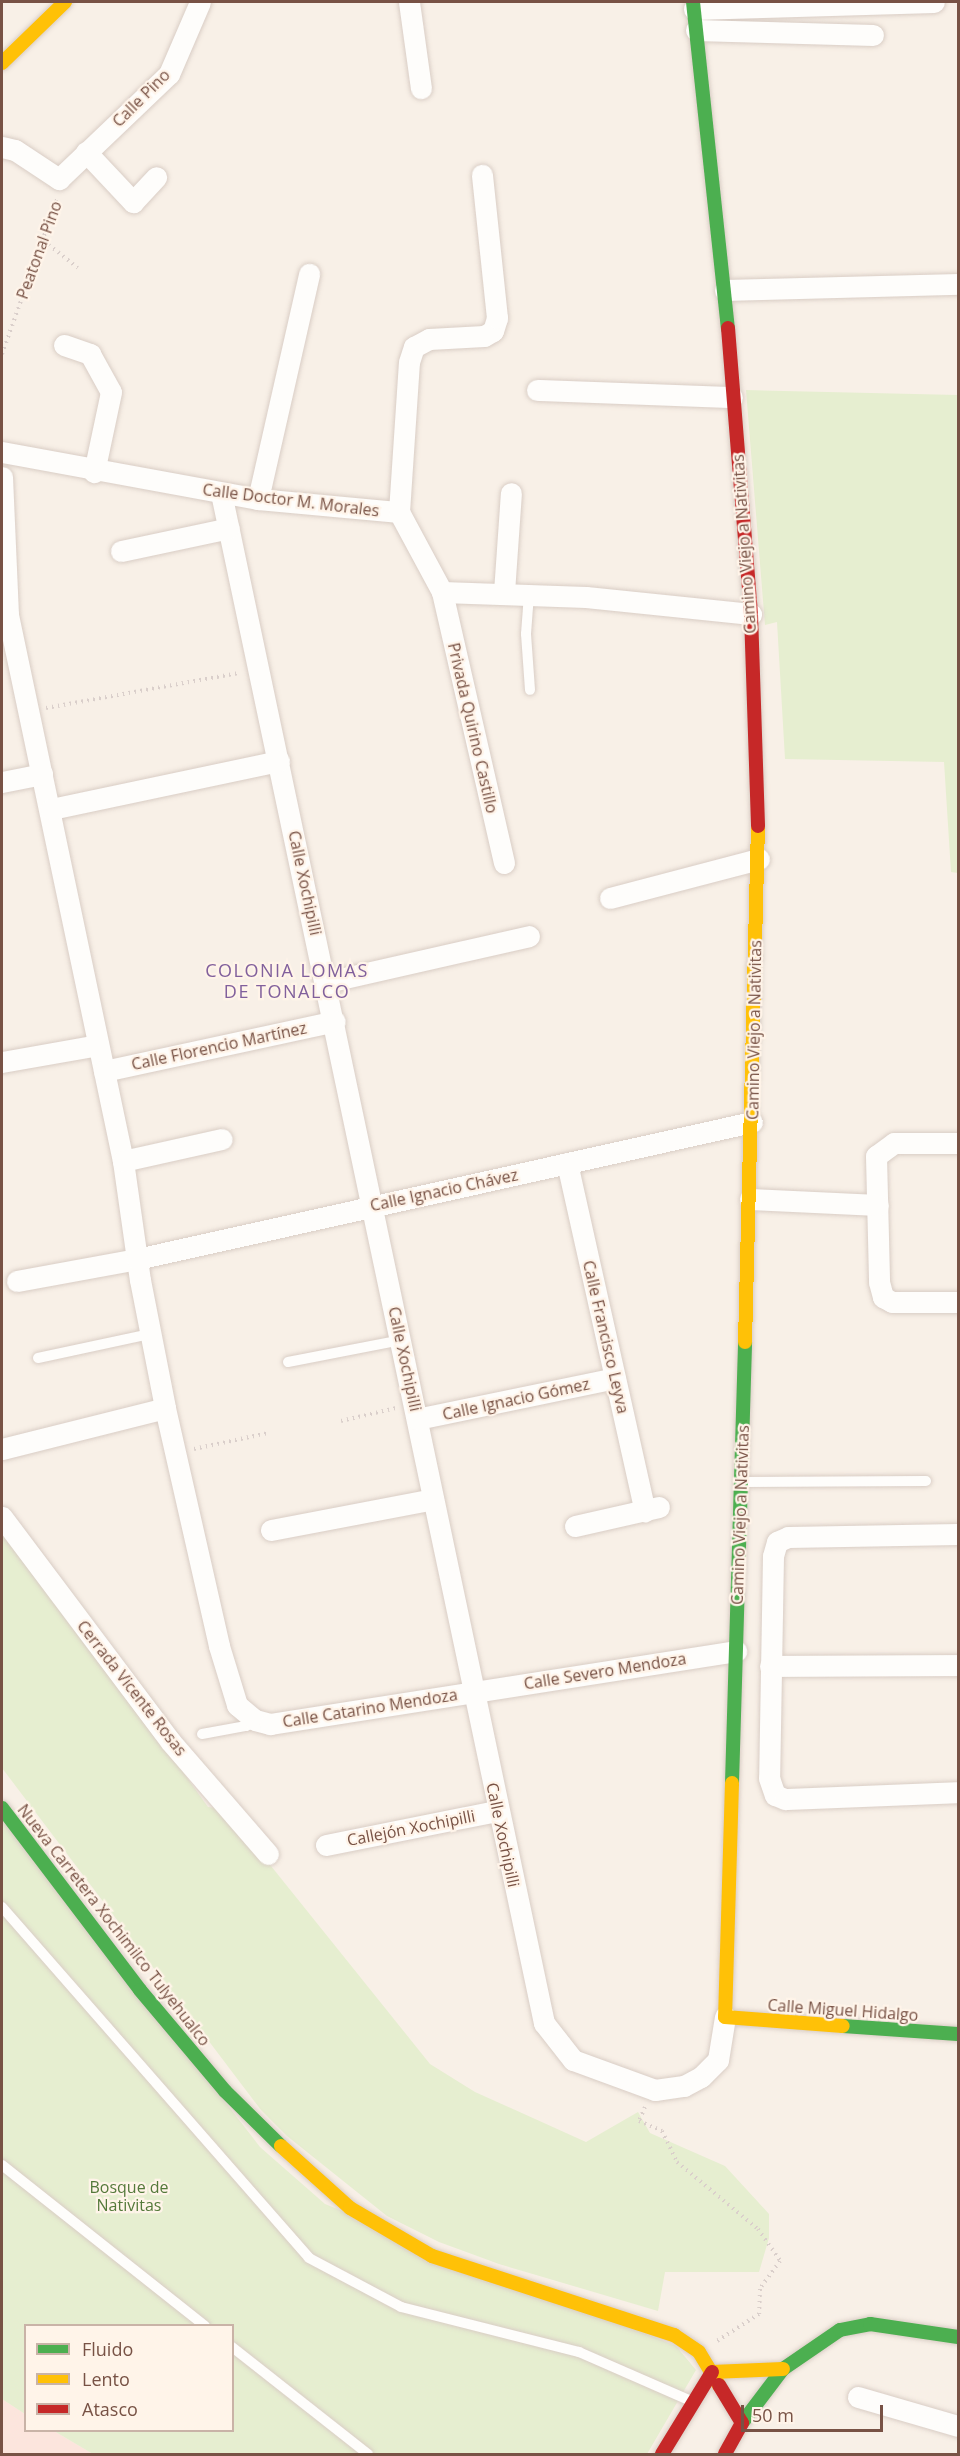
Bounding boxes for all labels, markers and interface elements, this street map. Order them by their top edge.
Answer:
street label: Calle Pino [108,65,174,131]
street label: Peatonal Pino [12,198,66,302]
street label: Camino Viejo a Nativitas [728,454,760,634]
street label: Calle Doctor M. Morales [202,480,380,520]
street label: Privada Quirino Castillo [444,641,502,815]
street label: Calle Xochipilli [285,829,325,937]
street label: Camino Viejo a Nativitas [743,940,765,1120]
district label: COLONIA LOMAS DE TONALCO [205,960,369,1002]
street label: Calle Florencio Martínez [130,1018,308,1074]
street label: Calle Ignacio Chávez [368,1165,520,1215]
street label: Calle Francisco Leyva [579,1259,633,1415]
street label: Calle Xochipilli [385,1305,425,1413]
street label: Calle Ignacio Gómez [441,1374,591,1424]
street label: Camino Viejo a Nativitas [727,1425,753,1605]
street label: Cerrada Vicente Rosas [73,1617,191,1759]
street label: Calle Severo Mendoza [522,1649,688,1693]
street label: Calle Catarino Mendoza [281,1685,459,1731]
street label: Calle Xochipilli [483,1781,523,1889]
street label: Nueva Carretera Xochimilco Tulyehualco [14,1800,214,2050]
street label: Callejón Xochipilli [345,1806,477,1850]
street label: Calle Miguel Hidalgo [767,1995,919,2025]
park label: Bosque de Nativitas [89,2177,169,2215]
legend [24,2324,234,2432]
text: Fluido [82,2337,133,2361]
text: Lento [82,2367,130,2391]
scale bar [744,2393,886,2431]
text: Atasco [82,2397,138,2421]
text: 50 m [752,2403,794,2427]

